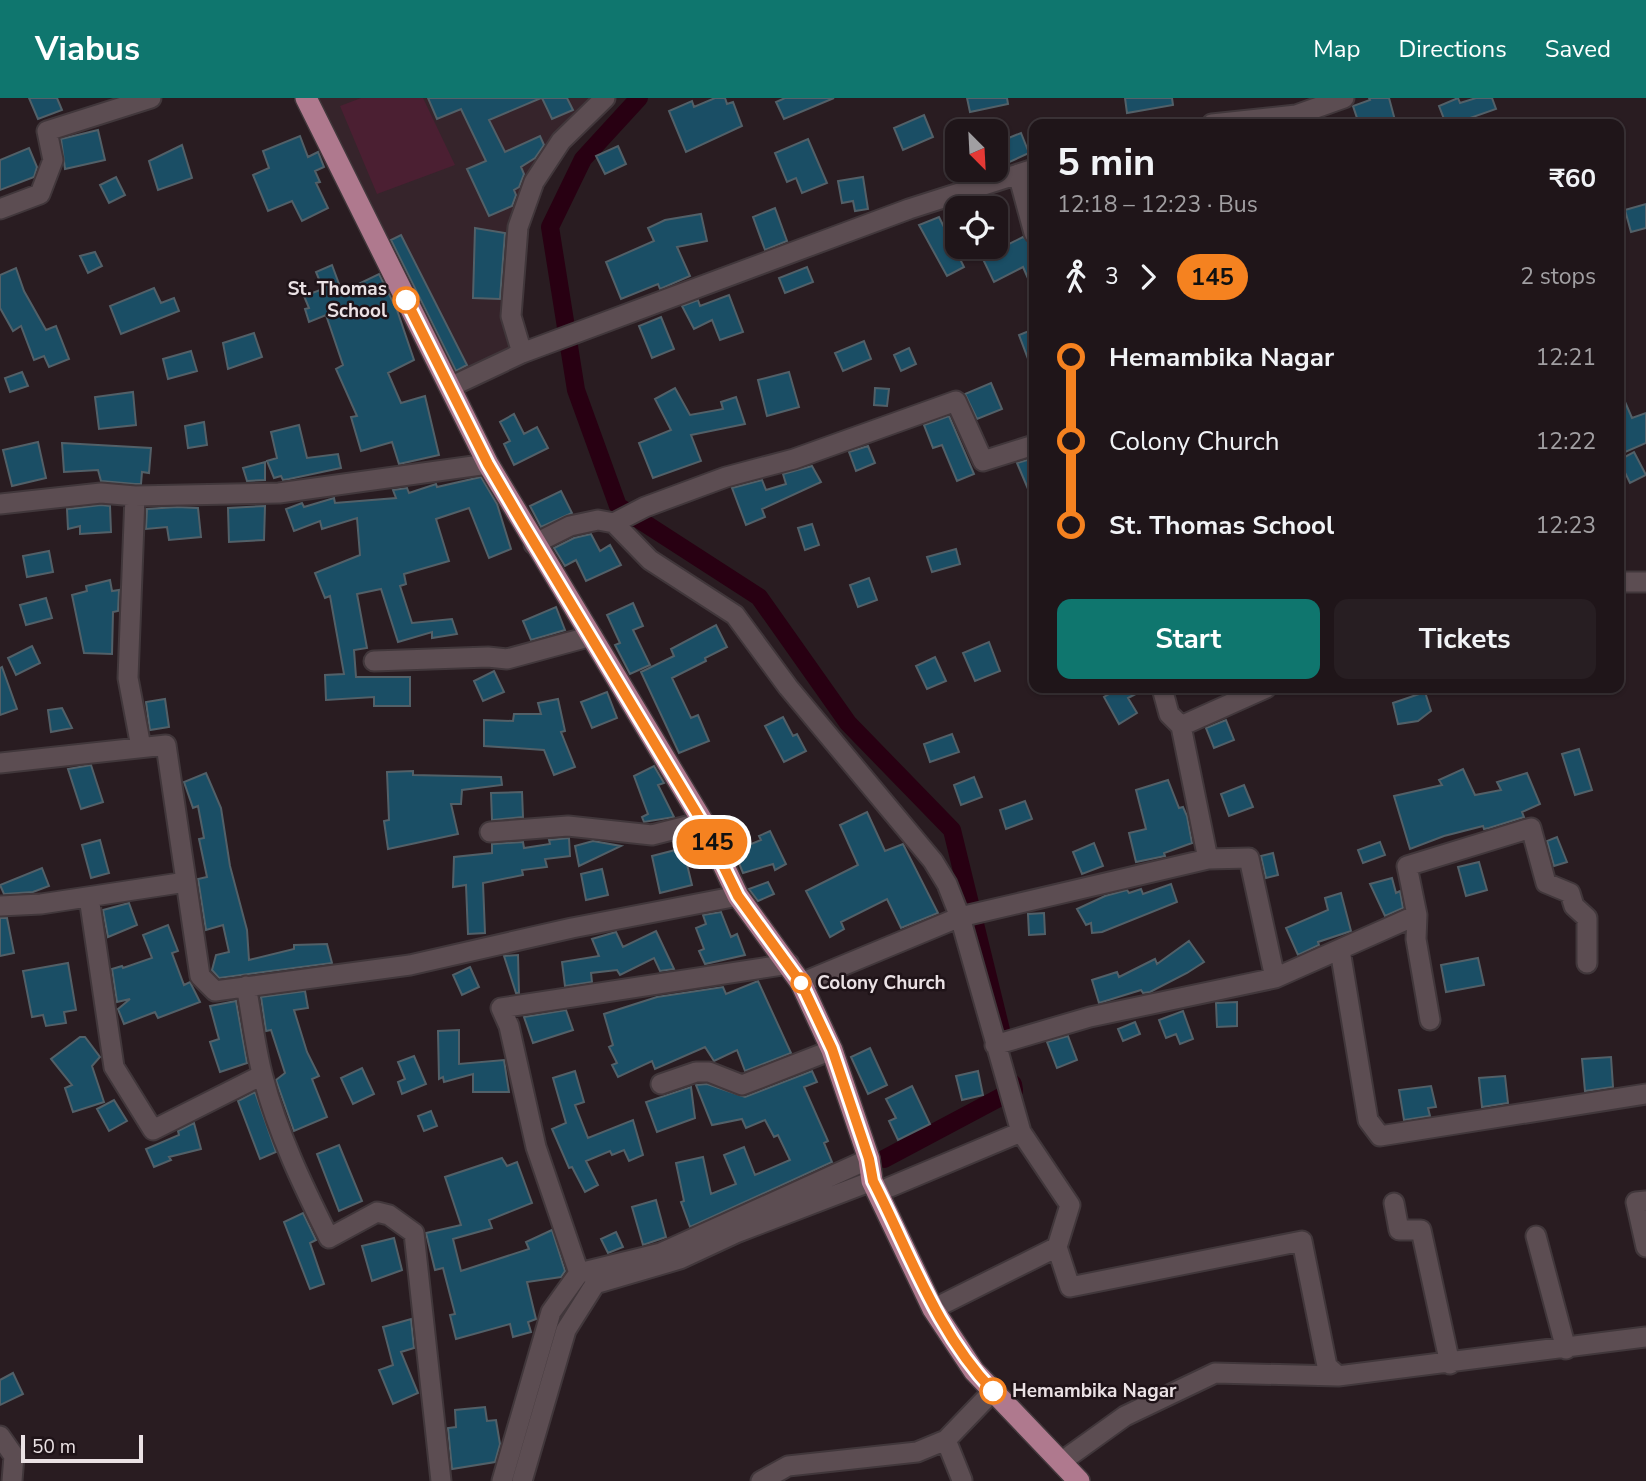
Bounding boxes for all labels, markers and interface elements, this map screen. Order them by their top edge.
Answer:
text: Viabus [35,27,140,72]
text: Map [1313,33,1360,65]
text: Directions [1398,33,1507,65]
text: Saved [1545,33,1611,65]
north arrow [945,119,1008,182]
map controls [945,119,1008,259]
text: 5 min [1057,137,1155,188]
text: ₹60 [1549,161,1596,196]
text: 12:18 – 12:23 · Bus [1057,189,1258,220]
button: locate [945,196,1008,259]
icon: walk [1057,258,1095,296]
icon: forward [1129,258,1167,296]
text: 3 [1105,261,1119,292]
text: 145 [1191,261,1234,293]
text: 2 stops [1520,261,1596,292]
place label: St. Thomas School [287,276,387,324]
marker: St. Thomas School [393,287,419,313]
text: Hemambika Nagar [1109,340,1334,375]
text: 12:21 [1536,342,1596,373]
text: Colony Church [1109,424,1280,459]
text: 12:22 [1536,426,1596,457]
text: St. Thomas School [1109,508,1334,543]
text: 12:23 [1536,510,1596,541]
button: Start [1057,599,1320,679]
button: Tickets [1334,599,1596,679]
line badge: 145 [672,819,752,865]
text: 145 [690,826,734,858]
place label: Colony Church [817,970,946,996]
marker: Colony Church [791,973,811,993]
marker: Hemambika Nagar [980,1378,1006,1404]
place label: Hemambika Nagar [1012,1378,1177,1404]
scale bar [21,1432,144,1464]
text: 50 m [32,1434,76,1460]

